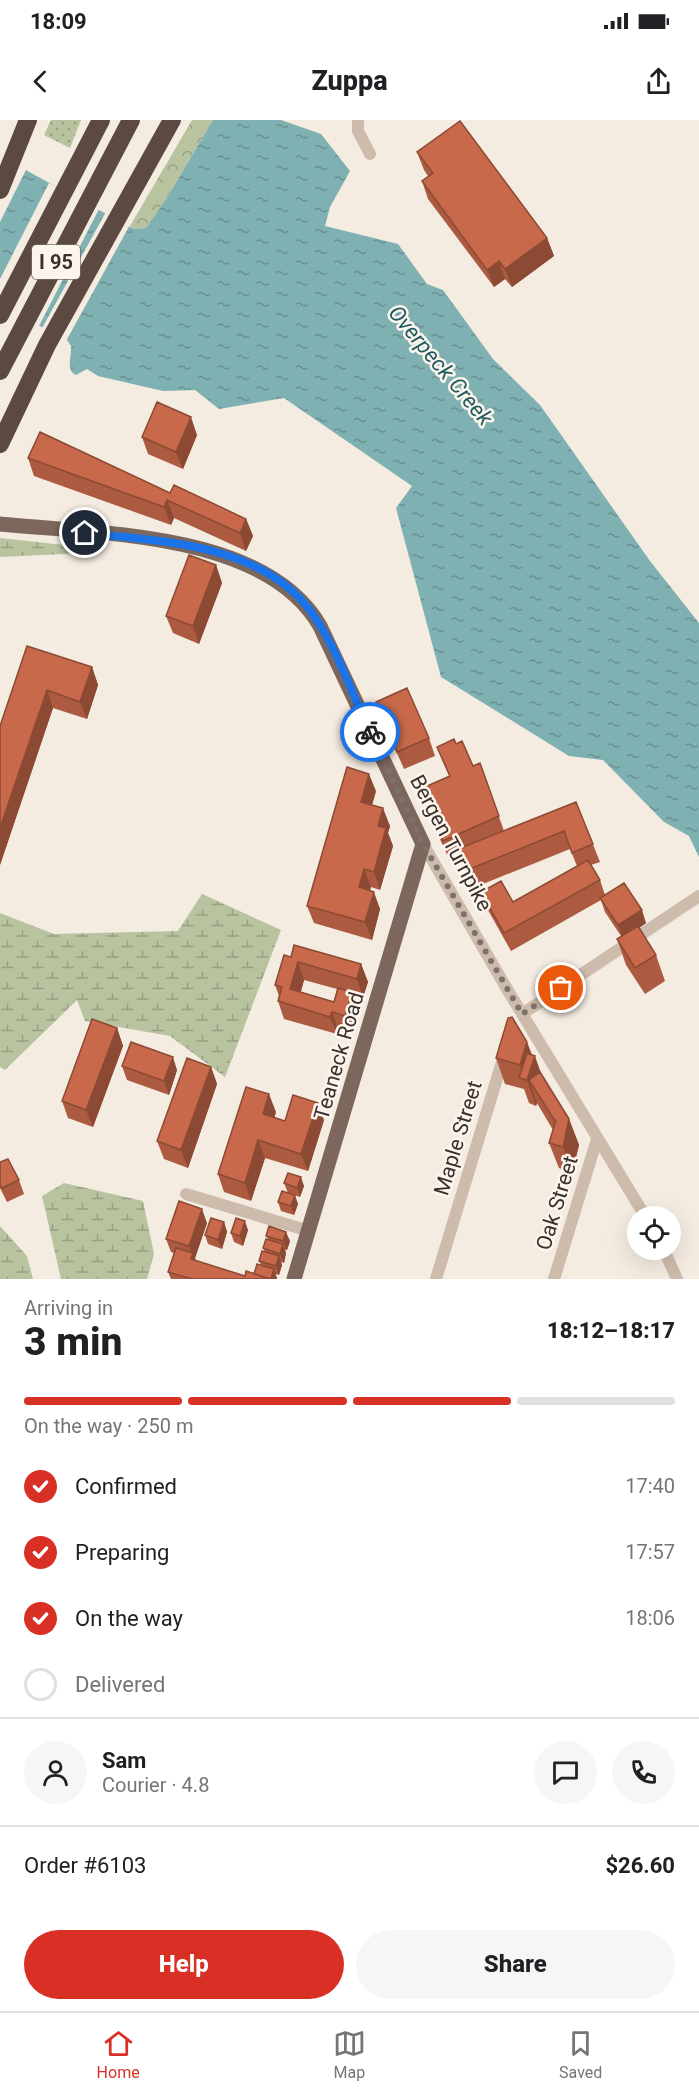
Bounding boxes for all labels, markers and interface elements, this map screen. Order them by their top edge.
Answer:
text: 18:09 [30,9,87,34]
icon: back [24,65,57,98]
text: Zuppa [311,65,388,97]
icon: share [642,65,675,98]
road number: I 95 [32,245,80,279]
water label: Overpeck Creek [383,300,499,431]
pin [59,507,110,558]
icon: home [68,516,101,549]
courier [340,702,400,762]
icon: bike [354,716,387,749]
street label: Bergen Turnpike [405,771,497,915]
pin [535,962,586,1013]
icon: bag [544,971,577,1004]
street label: Teaneck Road [309,989,369,1123]
street label: Maple Street [429,1078,487,1198]
street label: Oak Street [531,1153,583,1253]
map controls [627,1206,681,1260]
button: locate [627,1206,681,1260]
text: Arriving in [24,1296,113,1320]
text: 18:12–18:17 [547,1318,675,1343]
text: 3 min [24,1319,122,1365]
text: On the way · 250 m [24,1414,193,1438]
icon: check [24,1470,57,1503]
text: Confirmed [75,1474,177,1499]
text: 17:40 [625,1474,675,1498]
icon: check [24,1536,57,1569]
text: Preparing [75,1540,169,1565]
text: 17:57 [625,1540,675,1564]
icon: check [24,1602,57,1635]
text: On the way [75,1606,183,1631]
text: 18:06 [625,1606,675,1630]
text: Delivered [75,1672,165,1697]
button: person [24,1741,87,1804]
button: chat [534,1741,597,1804]
button: phone [612,1741,675,1804]
text: Sam [102,1748,146,1773]
text: Courier · 4.8 [102,1773,209,1797]
text: Order #6103 [24,1853,146,1878]
text: $26.60 [606,1853,675,1878]
button: Help [24,1930,344,1999]
button: Share [356,1930,675,1999]
tab: Home [97,2027,140,2082]
tab: Map [333,2027,366,2082]
tab: Saved [559,2027,602,2082]

